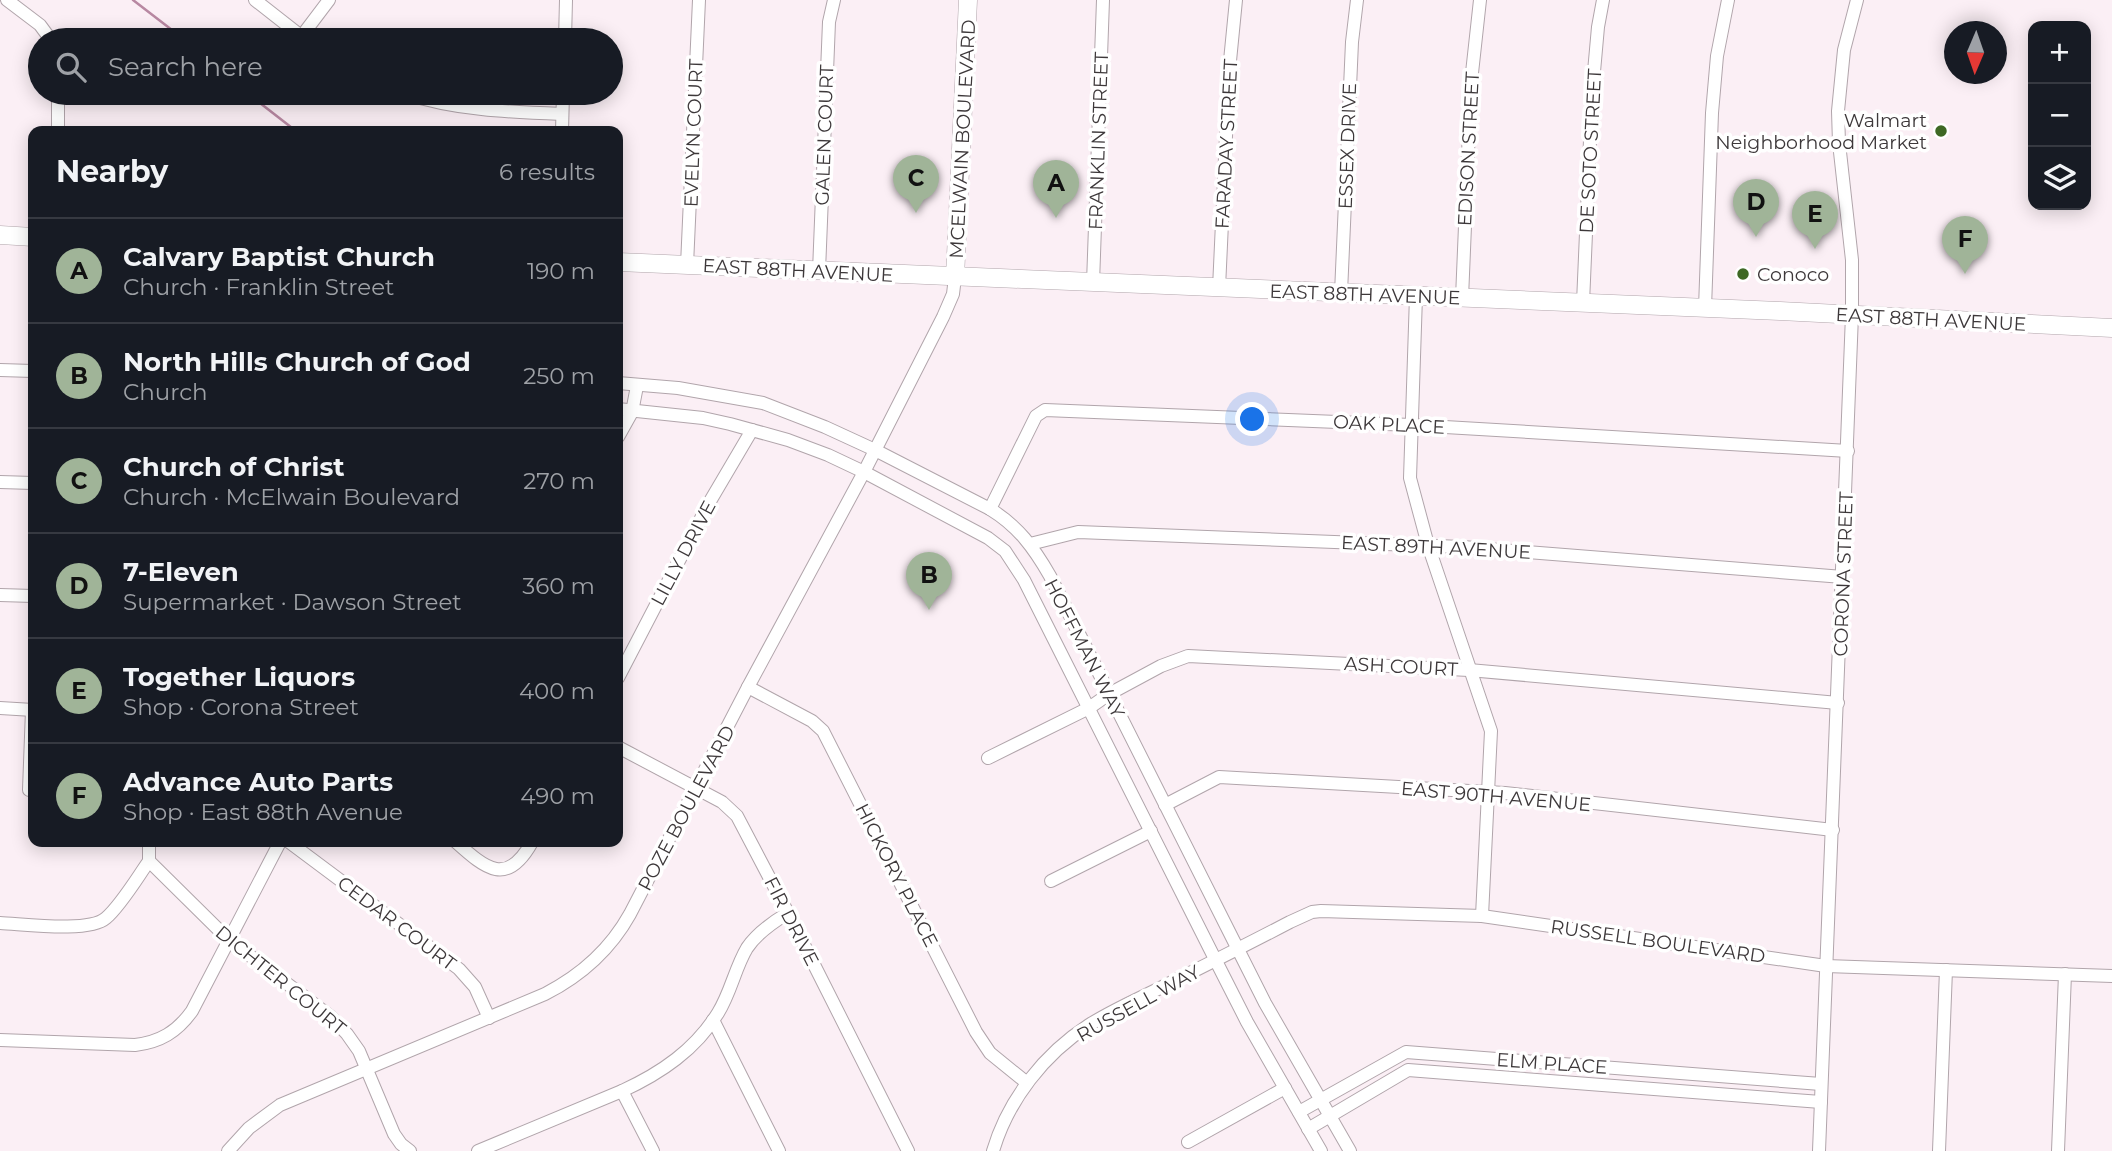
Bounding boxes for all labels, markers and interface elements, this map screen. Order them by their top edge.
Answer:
street label: MCELWAIN BOULEVARD [945,19,980,259]
north arrow [1944,21,2007,84]
map controls [2028,21,2091,210]
button: + [2028,21,2091,84]
search box [28,28,623,105]
icon: search [52,48,90,86]
text: Search here [108,51,263,83]
street label: FRANKLIN STREET [1084,51,1113,230]
street label: EVELYN COURT [679,58,708,208]
street label: FARADAY STREET [1211,58,1242,230]
street label: GALEN COURT [811,64,838,206]
street label: DE SOTO STREET [1575,68,1606,234]
street label: EDISON STREET [1453,71,1484,227]
street label: ESSEX DRIVE [1334,82,1361,210]
button: − [2028,84,2091,147]
place label: Walmart Neighborhood Market [1715,109,1927,154]
marker: Walmart Neighborhood Market [1933,123,1949,139]
button: layers [2028,147,2091,210]
text: Nearby [56,153,168,190]
pin: C [893,155,939,213]
text: 6 results [499,158,595,186]
pin: A [1033,160,1079,218]
pin: D [1733,179,1779,237]
pin: E [1792,191,1838,249]
pin: F [1942,216,1988,274]
text: Calvary Baptist Church [123,241,435,273]
street label: EAST 88TH AVENUE [702,254,894,287]
text: A [70,257,88,285]
text: 190 m [527,257,595,285]
place label: Conoco [1757,263,1829,286]
marker: Conoco [1735,266,1751,282]
text: Church · Franklin Street [123,273,394,301]
street label: EAST 88TH AVENUE [1269,280,1461,309]
street label: EAST 88TH AVENUE [1835,303,2027,336]
text: North Hills Church of God [123,346,471,378]
text: B [70,362,88,390]
text: 250 m [523,362,595,390]
text: Church [123,378,208,406]
your location [1235,402,1269,436]
street label: OAK PLACE [1332,410,1446,439]
text: Church of Christ [123,451,345,483]
text: C [71,467,87,495]
text: 270 m [523,467,595,495]
text: Church · McElwain Boulevard [123,483,460,511]
street label: CORONA STREET [1829,491,1858,657]
street label: LILLY DRIVE [646,497,721,610]
street label: EAST 89TH AVENUE [1340,531,1532,564]
pin: B [906,552,952,610]
text: 7-Eleven [123,556,239,588]
text: D [70,572,89,600]
text: 360 m [522,572,595,600]
street label: HOFFMAN WAY [1040,575,1130,722]
text: Supermarket · Dawson Street [123,588,462,616]
street label: ASH COURT [1343,652,1459,681]
text: Together Liquors [123,661,355,693]
text: E [71,677,87,705]
text: 400 m [519,677,595,705]
text: Shop · Corona Street [123,693,359,721]
street label: POZE BOULEVARD [633,722,740,895]
text: Advance Auto Parts [123,766,393,798]
street label: EAST 90TH AVENUE [1400,777,1592,816]
text: F [72,782,86,810]
text: 490 m [520,782,595,810]
text: Shop · East 88th Avenue [123,798,403,826]
street label: HICKORY PLACE [850,800,943,951]
street label: CEDAR COURT [333,871,461,975]
street label: FIR DRIVE [759,873,824,970]
street label: RUSSELL BOULEVARD [1549,915,1767,968]
street label: DICHTER COURT [211,921,351,1040]
street label: RUSSELL WAY [1073,960,1205,1047]
street label: ELM PLACE [1496,1048,1608,1079]

